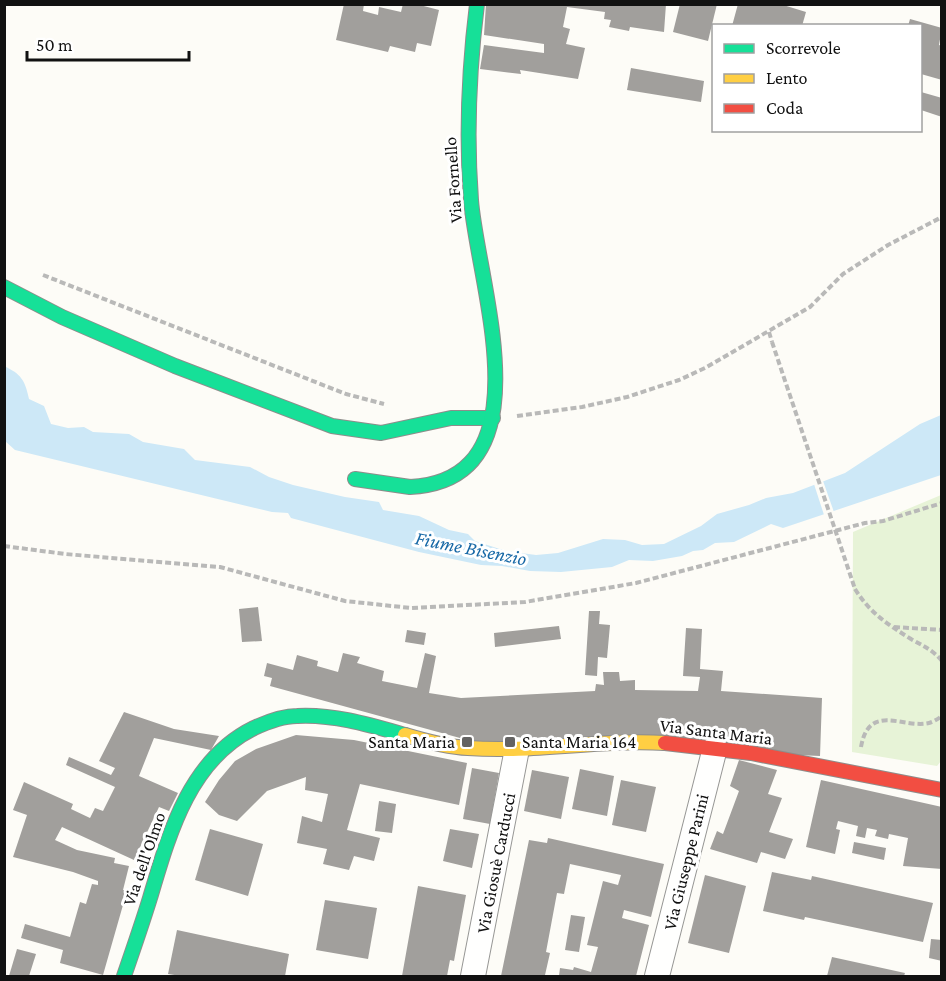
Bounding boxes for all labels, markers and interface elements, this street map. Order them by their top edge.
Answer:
scale bar [27,24,189,62]
legend [712,24,922,132]
text: 50 m [36,35,73,55]
text: Scorrevole [766,38,841,58]
text: Lento [766,68,807,88]
text: Coda [766,98,803,118]
street label: Via Fornello [440,136,466,224]
water label: Fiume Bisenzio [413,526,529,570]
street label: Via Santa Maria [659,715,773,749]
place label: Santa Maria [368,732,455,752]
place label: Santa Maria 164 [522,732,636,752]
marker: Santa Maria [460,735,474,749]
marker: Santa Maria 164 [503,735,517,749]
street label: Via Giosuè Carducci [473,791,519,935]
street label: Via Giuseppe Parini [659,791,713,932]
street label: Via dell'Olmo [119,810,169,908]

